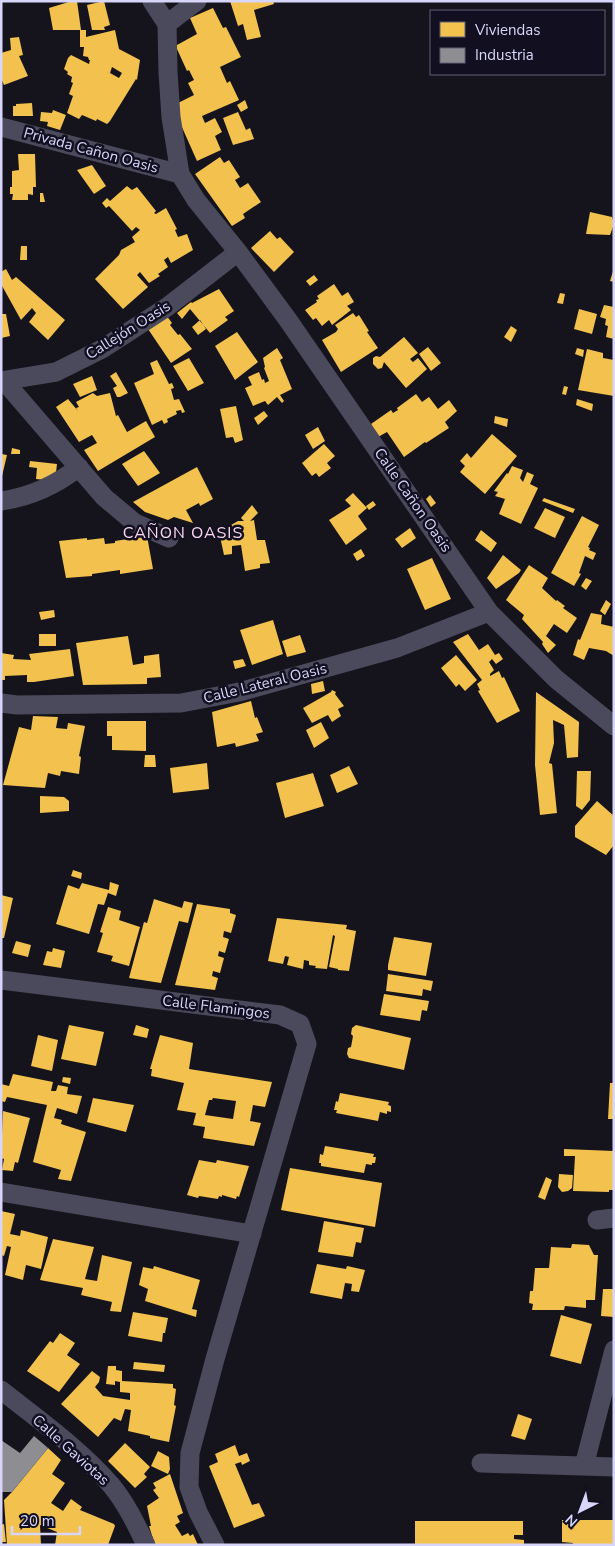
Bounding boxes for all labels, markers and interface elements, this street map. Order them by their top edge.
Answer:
legend [430,10,605,75]
text: Viviendas [474,20,540,40]
text: Industria [475,45,534,65]
street label: Privada Cañon Oasis [21,122,161,178]
street label: Callejón Oasis [82,296,174,364]
street label: Calle Cañon Oasis [370,444,456,556]
district label: CAÑON OASIS [123,522,243,544]
street label: Calle Lateral Oasis [201,658,329,708]
street label: Calle Flamingos [161,990,271,1024]
street label: Calle Gaviotas [28,1410,114,1490]
north arrow [555,1486,605,1536]
scale bar [12,1504,80,1536]
text: N [561,1510,582,1531]
text: 20 m [20,1511,55,1531]

